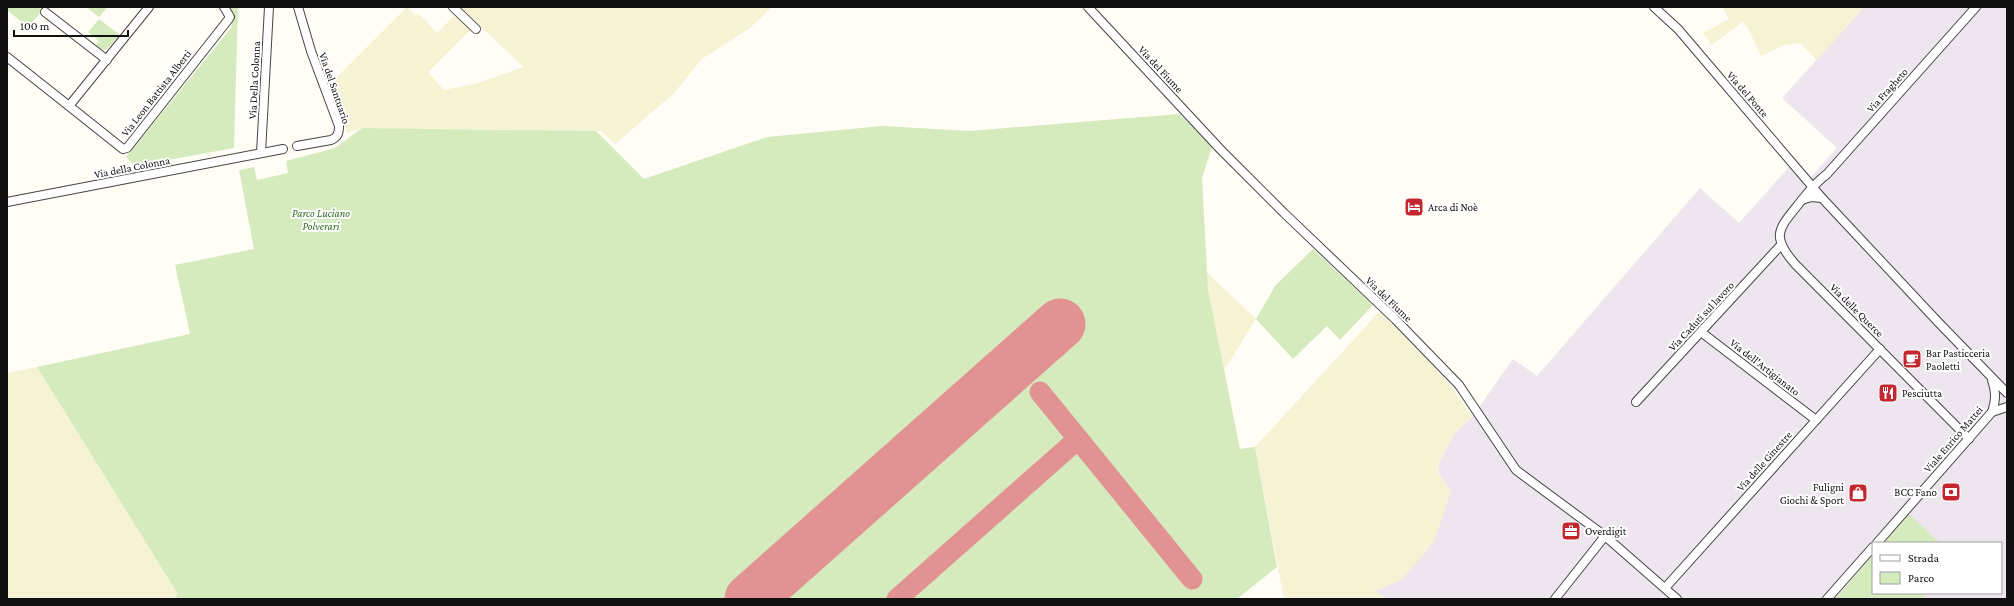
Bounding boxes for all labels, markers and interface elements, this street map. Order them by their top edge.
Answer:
scale bar [14,12,128,38]
text: 100 m [20,19,50,33]
street label: Via Della Colonna [246,41,262,119]
street label: Via del Fiume [1136,43,1186,95]
street label: Via Leon Battista Alberti [119,47,194,139]
street label: Via del Santuario [317,51,353,126]
street label: Via Fragheto [1864,65,1911,115]
street label: Via del Ponte [1725,69,1771,119]
street label: Via della Colonna [93,154,171,180]
hotel icon: Arca di Noè [1403,196,1425,218]
place label: Arca di Noè [1428,201,1478,213]
park label: Parco Luciano Polverari [292,207,350,232]
street label: Via del Fiume [1363,274,1415,324]
street label: Via Caduti sul lavoro [1666,278,1737,353]
street label: Via delle Querce [1828,281,1886,339]
street label: Via dell'Artigianato [1727,336,1803,399]
place label: Bar Pasticceria Paoletti [1926,347,1990,372]
cafe icon: Bar Pasticceria Paoletti [1901,348,1923,370]
restaurant icon: Pesciutta [1877,382,1899,404]
place label: Pesciutta [1902,387,1942,399]
street label: Viale Enrico Mattei [1921,403,1985,475]
street label: Via delle Ginestre [1734,428,1794,493]
place label: Fuligni Giochi & Sport [1780,481,1844,507]
bank icon: BCC Fano [1940,481,1962,503]
shop icon: Fuligni Giochi & Sport [1847,482,1869,504]
place label: BCC Fano [1894,486,1938,498]
office icon: Overdigit [1560,520,1582,542]
place label: Overdigit [1585,525,1627,538]
legend [1872,542,2002,594]
text: Strada [1908,551,1939,565]
text: Parco [1908,571,1934,585]

